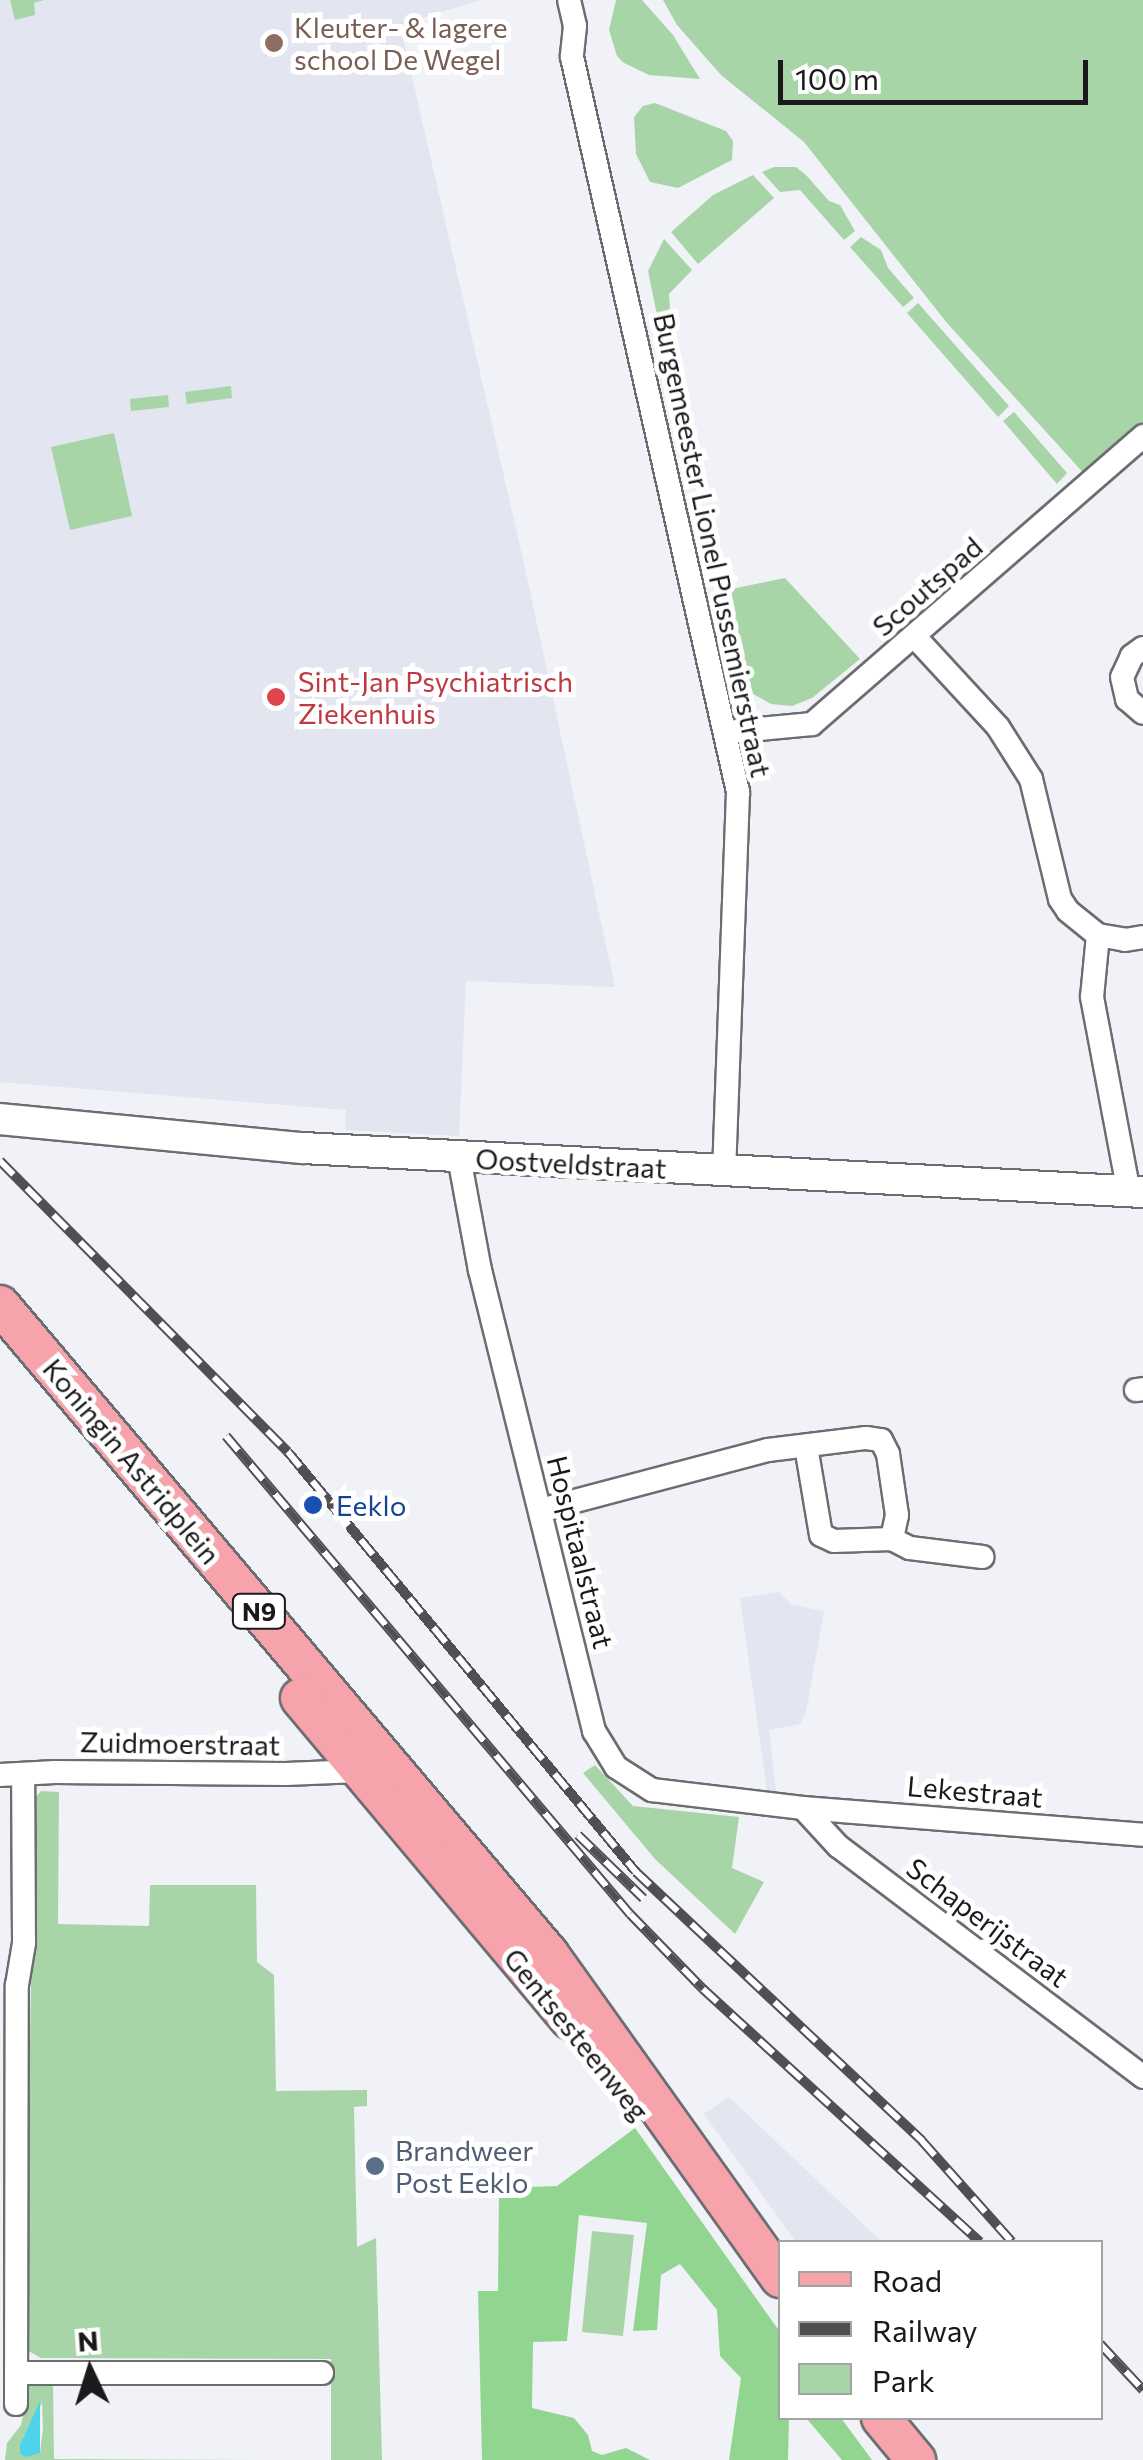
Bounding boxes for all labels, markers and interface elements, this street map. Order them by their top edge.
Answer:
place label: Kleuter- & lagere school De Wegel [294,10,508,76]
marker: Kleuter- & lagere school De Wegel [263,32,285,54]
scale bar [783,40,1093,102]
text: 100 m [795,59,879,96]
street label: Burgemeester Lionel Pussemierstraat [647,310,779,780]
street label: Scoutspad [865,529,989,643]
place label: Sint-Jan Psychiatrisch Ziekenhuis [298,664,573,730]
marker: Sint-Jan Psychiatrisch Ziekenhuis [263,684,289,710]
street label: Oostveldstraat [475,1141,667,1185]
street label: Koningin Astridplein [36,1352,228,1570]
street label: Hospitaalstraat [541,1452,621,1652]
place label: Eeklo [336,1488,406,1522]
marker: Eeklo [300,1492,326,1518]
road number: N9 [232,1591,286,1631]
street label: Zuidmoerstraat [80,1724,280,1762]
street label: Lekestraat [906,1768,1044,1814]
street label: Schaperijstraat [901,1850,1075,1994]
street label: Gentsesteenweg [497,1941,657,2127]
place label: Brandweer Post Eeklo [395,2133,533,2199]
marker: Brandweer Post Eeklo [364,2155,386,2177]
legend [778,2240,1103,2420]
text: Road [872,2261,942,2298]
text: Railway [872,2311,978,2348]
north arrow [40,2320,140,2420]
text: N [76,2322,100,2358]
text: Park [872,2361,935,2398]

